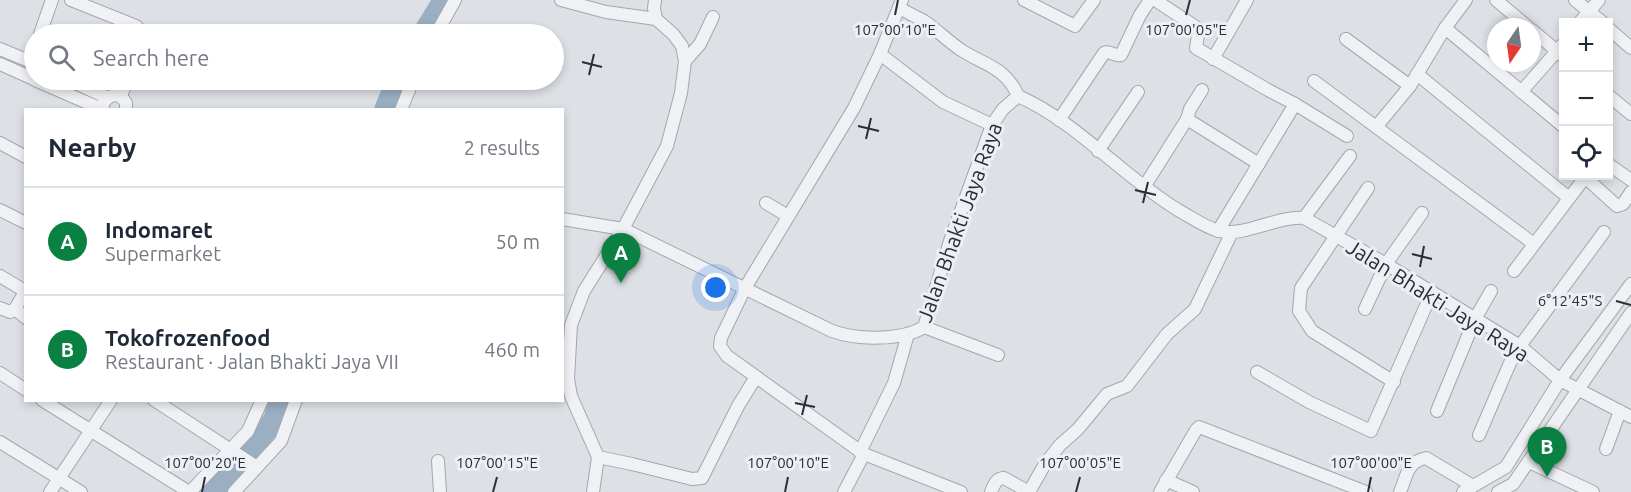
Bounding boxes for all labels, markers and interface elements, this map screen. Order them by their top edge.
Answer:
north arrow [1487,18,1541,72]
map controls [1559,18,1613,180]
button: + [1559,18,1613,72]
text: 107°00'10"E [854,21,936,38]
text: 107°00'05"E [1145,21,1227,38]
search box [24,24,564,90]
icon: search [45,41,78,74]
text: Search here [93,45,209,70]
button: − [1559,72,1613,126]
street label: Jalan Bhakti Jaya Raya [912,119,1006,325]
button: locate [1559,126,1613,180]
text: Nearby [48,133,136,162]
text: 2 results [464,136,540,159]
text: Indomaret [105,217,213,242]
text: A [60,230,75,253]
text: 50 m [496,230,540,253]
pin: A [602,234,640,283]
street label: Jalan Bhakti Jaya Raya [1342,234,1534,366]
text: Supermarket [105,242,221,265]
your location [701,273,730,302]
text: 6°12'45"S [1538,292,1602,309]
text: Tokofrozenfood [105,325,270,350]
text: B [61,338,74,361]
text: 460 m [484,338,540,361]
text: Restaurant · Jalan Bhakti Jaya VII [105,350,399,373]
pin: B [1528,428,1566,477]
text: 107°00'20"E [164,454,246,471]
text: 107°00'15"E [456,454,538,471]
text: 107°00'10"E [747,454,829,471]
text: 107°00'05"E [1039,454,1121,471]
text: 107°00'00"E [1330,454,1412,471]

